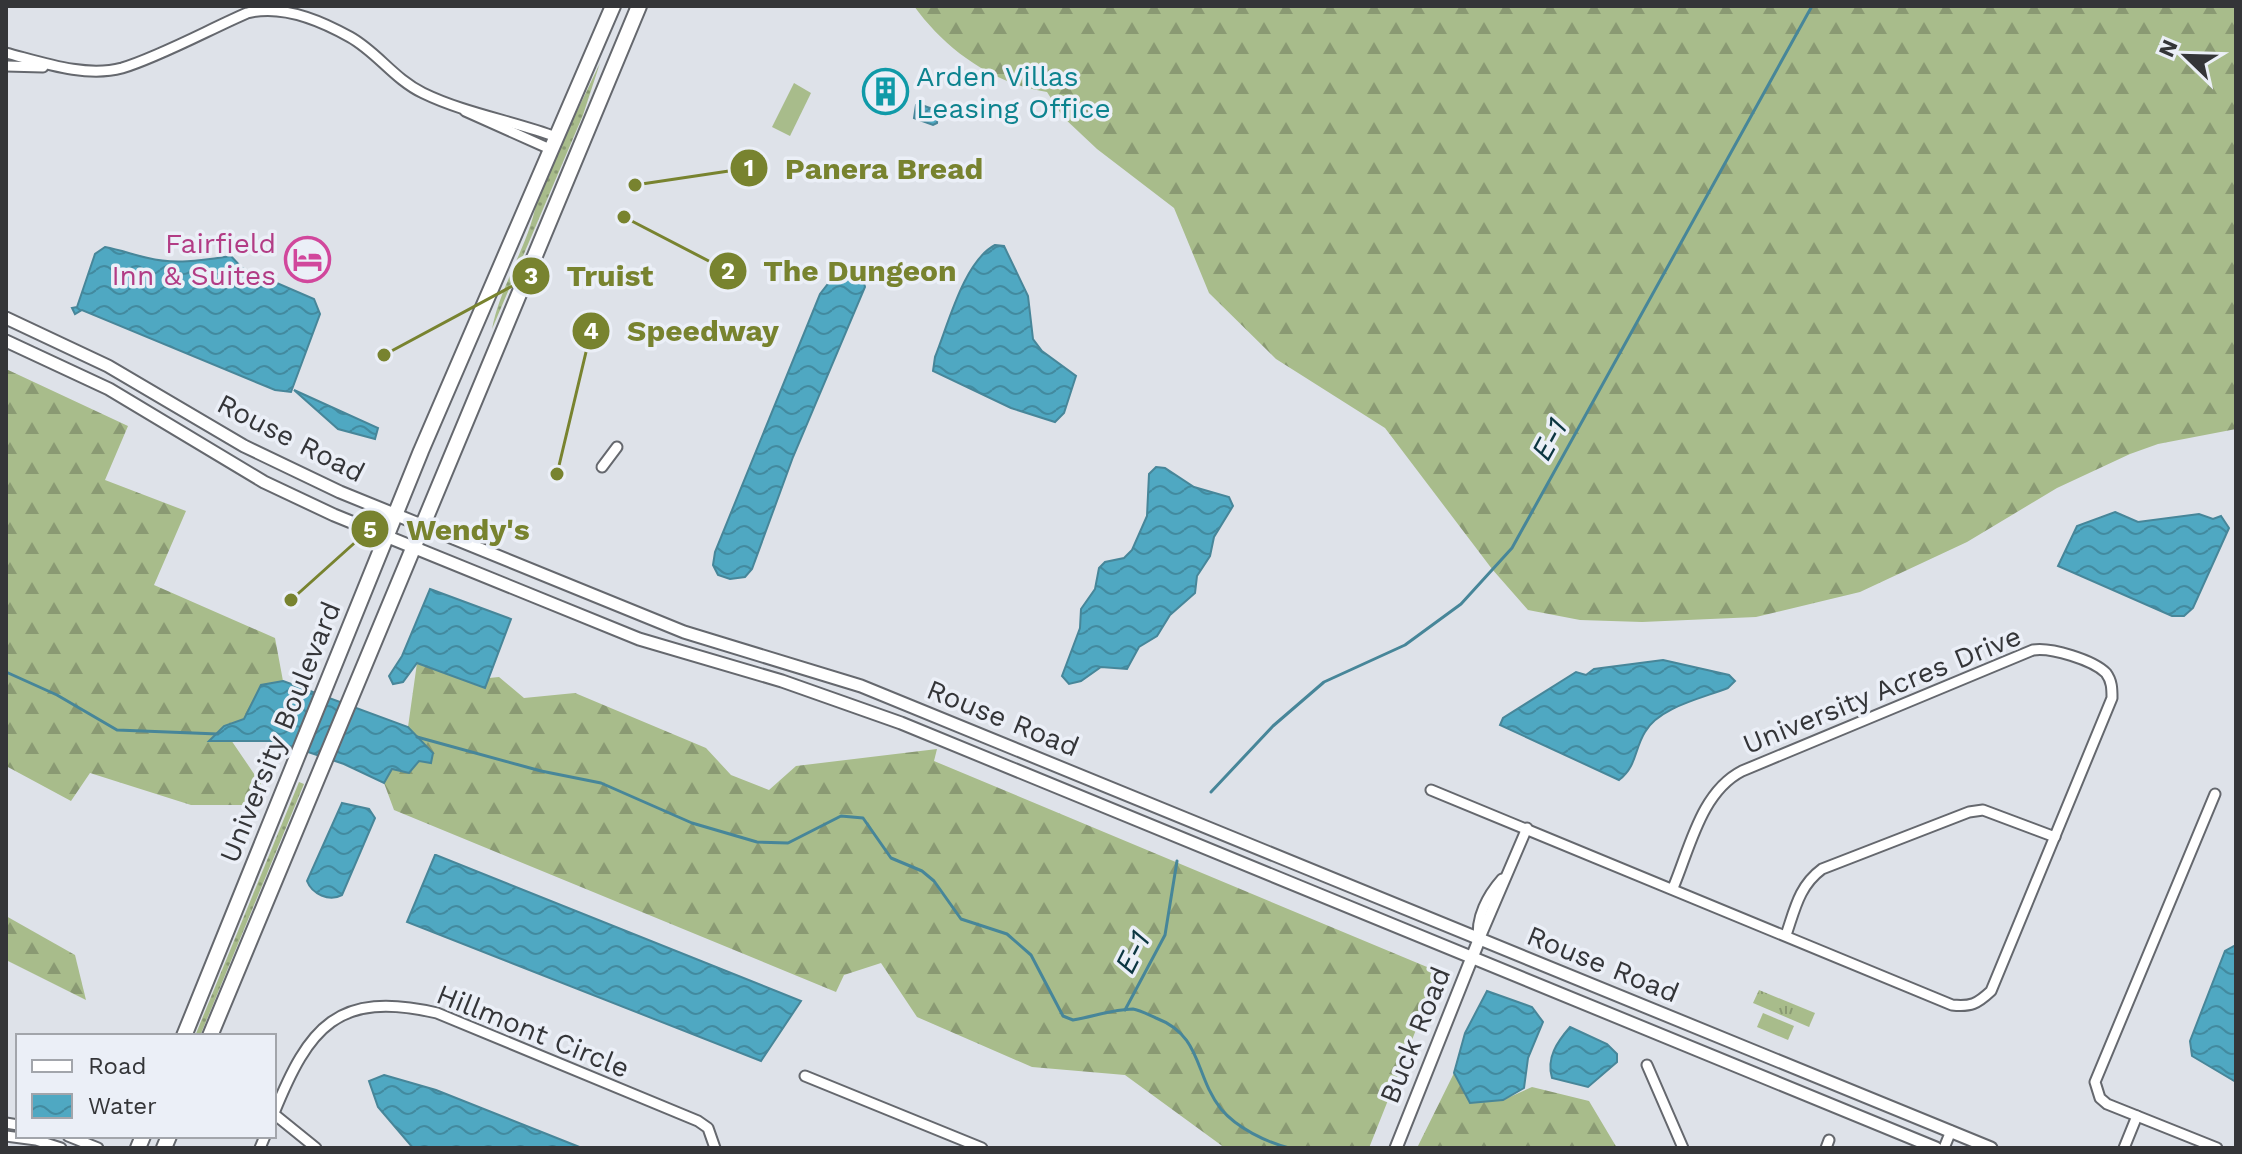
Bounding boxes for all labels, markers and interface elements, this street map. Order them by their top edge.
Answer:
north arrow [2146,16,2226,96]
text: N [2153,36,2183,61]
place label: Arden Villas Leasing Office [916,60,1111,125]
building icon: Arden Villas Leasing Office [861,68,909,116]
callout: Panera Bread [729,141,999,195]
text: Panera Bread [785,151,983,186]
text: 1 [744,154,754,182]
place label: Fairfield Inn & Suites [111,227,276,292]
hotel icon: Fairfield Inn & Suites [283,235,331,283]
callout: The Dungeon [708,244,973,298]
callout: Truist [511,249,670,303]
text: The Dungeon [763,253,957,288]
text: 2 [721,257,735,285]
text: Truist [567,258,653,293]
text: 3 [524,262,538,290]
callout: Speedway [571,304,795,358]
text: Speedway [627,313,779,348]
text: 4 [583,317,599,345]
street label: Rouse Road [212,387,370,489]
water label: E-1 [1523,412,1575,466]
callout: Wendy's [350,502,545,556]
text: Wendy's [406,512,530,547]
text: 5 [363,516,377,544]
street label: University Boulevard [213,597,347,867]
street label: University Acres Drive [1738,619,2026,761]
street label: Rouse Road [922,673,1084,763]
street label: Rouse Road [1522,919,1684,1009]
water label: E-1 [1107,925,1157,979]
street label: Buck Road [1373,962,1457,1108]
street label: Hillmont Circle [432,977,634,1085]
legend [16,1034,276,1138]
text: Road [88,1052,147,1080]
text: Water [88,1092,157,1120]

